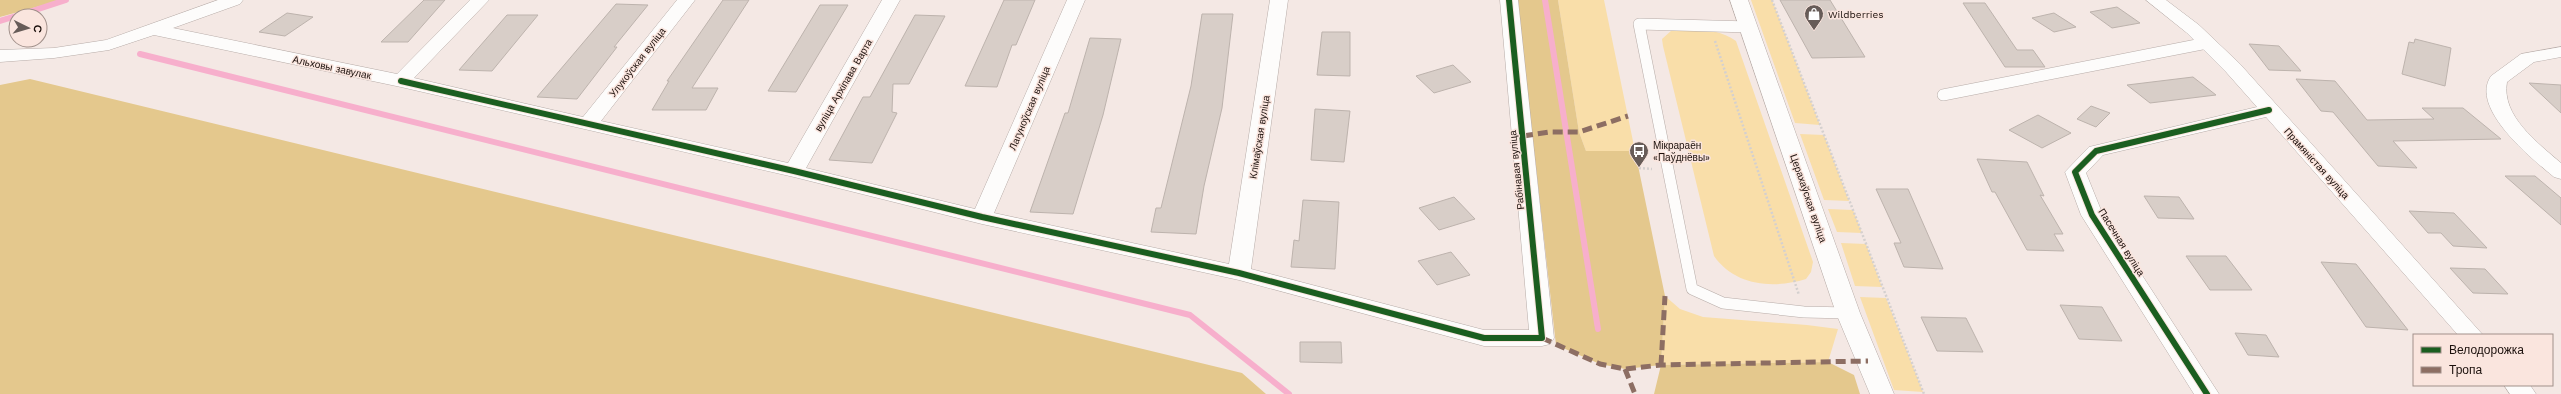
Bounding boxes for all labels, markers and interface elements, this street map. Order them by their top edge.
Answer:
shop icon: Wildberries [1803,3,1825,31]
north arrow [8,8,48,48]
place label: Wildberries [1828,9,1884,20]
text: С [31,24,44,33]
street label: Улукоўская вуліца [607,25,668,99]
street label: вуліца Архіпава Варта [812,37,875,133]
street label: Альховы завулак [292,54,373,81]
street label: Лагуноўская вуліца [1007,64,1052,152]
street label: Клімаўская вуліца [1247,94,1272,180]
street label: Прамяністая вуліца [2282,126,2352,201]
street label: Рабінавая вуліца [1507,129,1526,210]
bus stop icon: Мікрараён «Паўднёвы» [1628,140,1650,168]
place label: Мікрараён «Паўднёвы» [1653,140,1710,163]
street label: Церахаўская вуліца [1788,153,1829,244]
street label: Пасечная вуліца [2096,207,2147,278]
legend [2413,334,2553,386]
text: Велодорожка [2449,343,2524,357]
text: Тропа [2449,363,2483,377]

